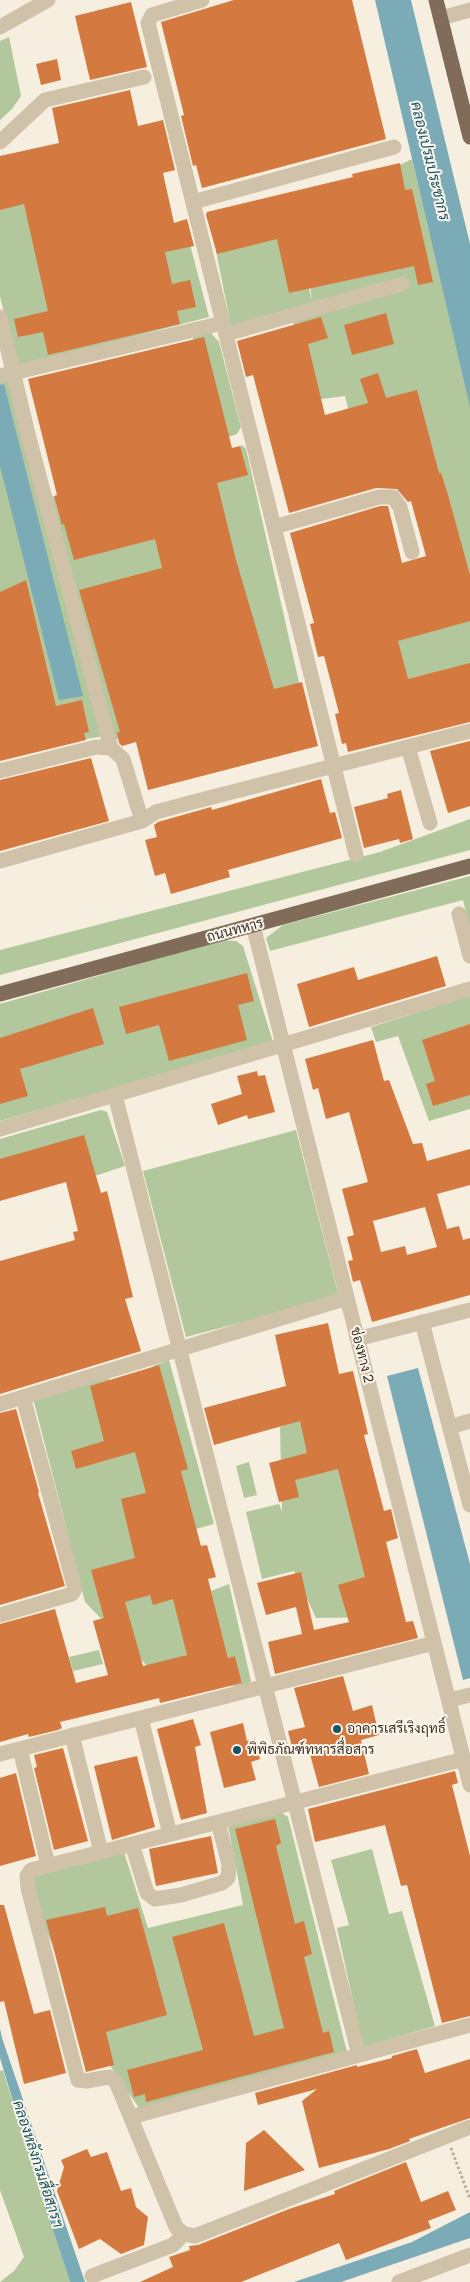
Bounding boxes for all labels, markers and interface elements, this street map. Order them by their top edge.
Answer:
water label: คลองเปรมประชากร [407,100,453,222]
street label: ถนนทหาร [205,914,265,946]
street label: ช่องทาง 2 [347,1325,377,1385]
place label: อาคารเสรีเริงฤทธิ์ [347,1721,446,1737]
marker: อาคารเสรีเริงฤทธิ์ [331,1723,343,1735]
place label: พิพิธภัณฑ์ทหารสื่อสาร [247,1742,375,1758]
marker: พิพิธภัณฑ์ทหารสื่อสาร [231,1744,243,1756]
water label: คลองหลังกรมสื่อสารฯ [9,2098,67,2230]

